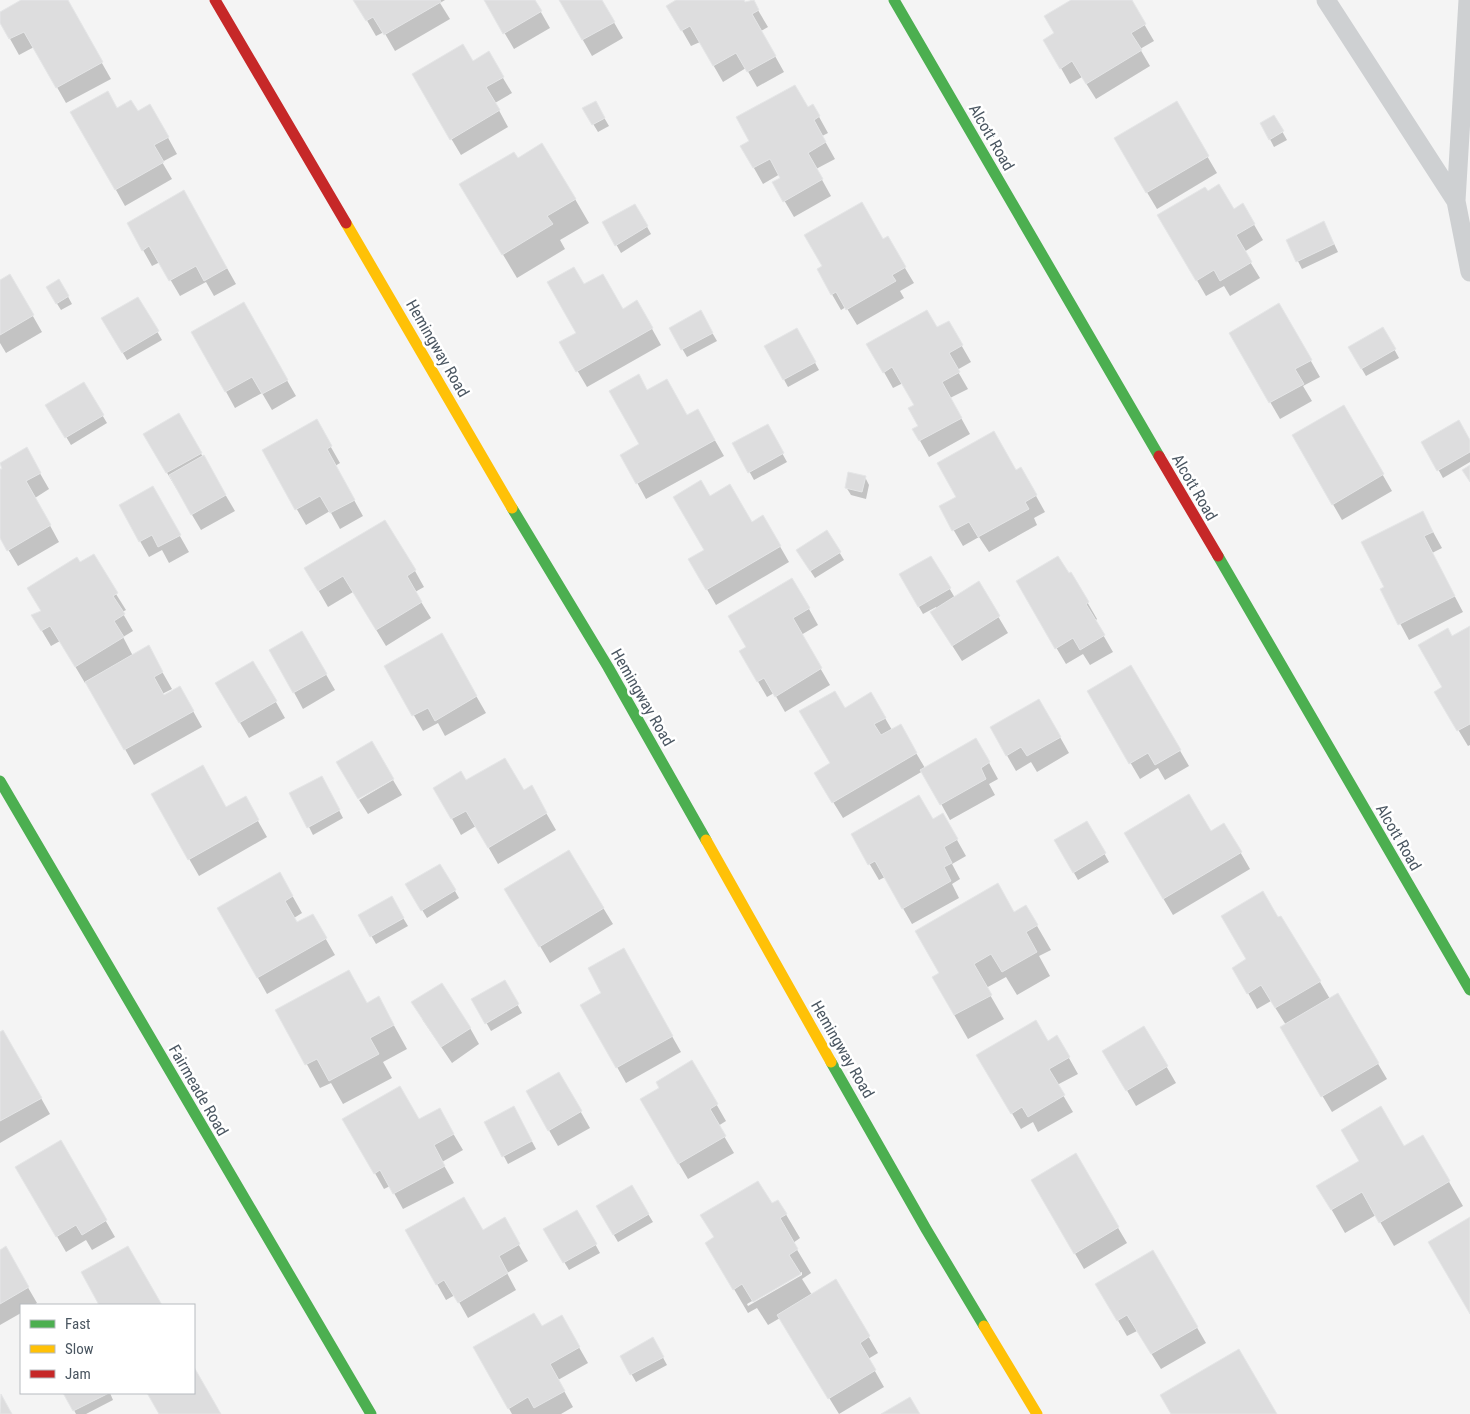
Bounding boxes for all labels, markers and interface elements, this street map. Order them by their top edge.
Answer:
street label: Alcott Road [965,101,1018,174]
street label: Hemingway Road [402,296,473,400]
street label: Alcott Road [1168,451,1221,524]
street label: Hemingway Road [607,645,678,749]
street label: Alcott Road [1372,801,1425,874]
street label: Hemingway Road [807,997,878,1101]
street label: Fairmeade Road [165,1041,232,1139]
legend [20,1304,195,1394]
text: Fast [65,1315,90,1333]
text: Slow [65,1340,94,1358]
text: Jam [65,1365,91,1383]

